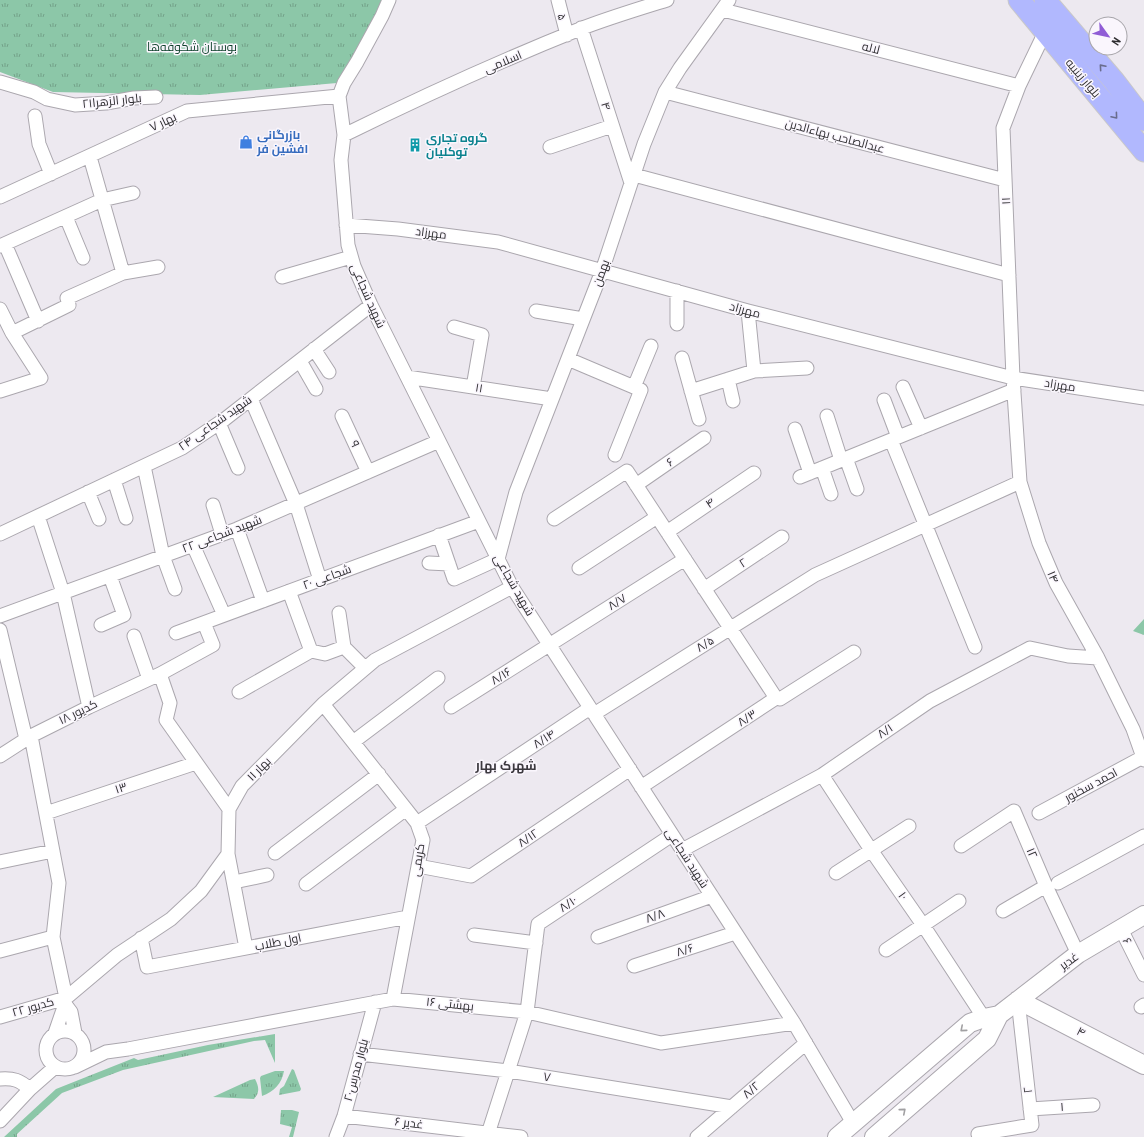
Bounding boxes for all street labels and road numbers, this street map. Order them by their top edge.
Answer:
street label: ۵ [554,12,570,22]
street label: لاله [861,39,881,57]
street label: اسلامی [482,48,524,76]
street label: بلوار زینبیه [1063,56,1103,100]
street label: بلوار الزهرا۲۱ [82,91,142,111]
street label: ۴ [598,100,614,112]
street label: بهار ۷ [147,110,179,134]
street label: عبدالصاحب بهاءالدین [784,116,886,156]
street label: ۱۱ [999,197,1013,205]
street label: مهرزاد [415,224,447,242]
street label: بهمن [590,258,612,288]
street label: شهید شجاعی [348,262,388,330]
street label: مهرزاد [728,299,762,321]
street label: مهرزاد [1043,376,1077,394]
street label: ۱۱ [474,381,484,395]
street label: شهید شجاعی ۲۴ [176,393,254,453]
street label: ۹ [347,438,363,450]
street label: ۶ [664,455,676,469]
street label: ۴ [703,495,717,511]
street label: شهید شجاعی ۲۲ [180,512,264,556]
street label: شهید شجاعی [491,552,537,618]
street label: ۲ [737,555,749,571]
street label: شجاعی ۲۰ [301,562,353,592]
street label: ۱۴ [1044,569,1062,585]
street label: ۸/۷ [605,591,629,613]
street label: ۸/۵ [693,633,717,655]
street label: ۸/۱۶ [488,664,514,688]
street label: کدیور ۱۸ [56,697,100,727]
street label: ۸/۳ [735,707,759,729]
street label: ۸/۱ [875,721,895,741]
street label: ۸/۱۴ [530,727,558,751]
street label: بهار ۱۱ [244,754,274,784]
street label: احمد سخنور [1061,765,1120,805]
street label: ۱۳ [113,780,129,796]
street label: شهید شجاعی [662,825,712,891]
street label: ۸/۱۲ [515,826,541,850]
street label: کریمی [409,843,427,877]
street label: ۱۲ [1024,846,1040,860]
street label: ۱۰ [895,889,911,903]
street label: ۸/۱۰ [556,893,580,915]
street label: ۸/۸ [643,906,667,926]
street label: اول طلاب [254,931,302,953]
street label: ۶ [1119,935,1135,947]
street label: ۸/۶ [674,941,696,959]
street label: غدیر [1056,949,1081,973]
street label: کدیور ۲۲ [11,994,55,1020]
street label: ۱۶ بهشتی [426,995,474,1013]
street label: ۴ [1074,1024,1088,1040]
street label: بلوار مدرس۲۰ [341,1037,371,1103]
street label: ۷ [542,1069,552,1085]
street label: ۸/۲ [740,1079,762,1101]
street label: ۲ [1021,1086,1035,1094]
street label: ۱ [1060,1100,1064,1114]
street label: غدیر ۶ [394,1114,424,1132]

